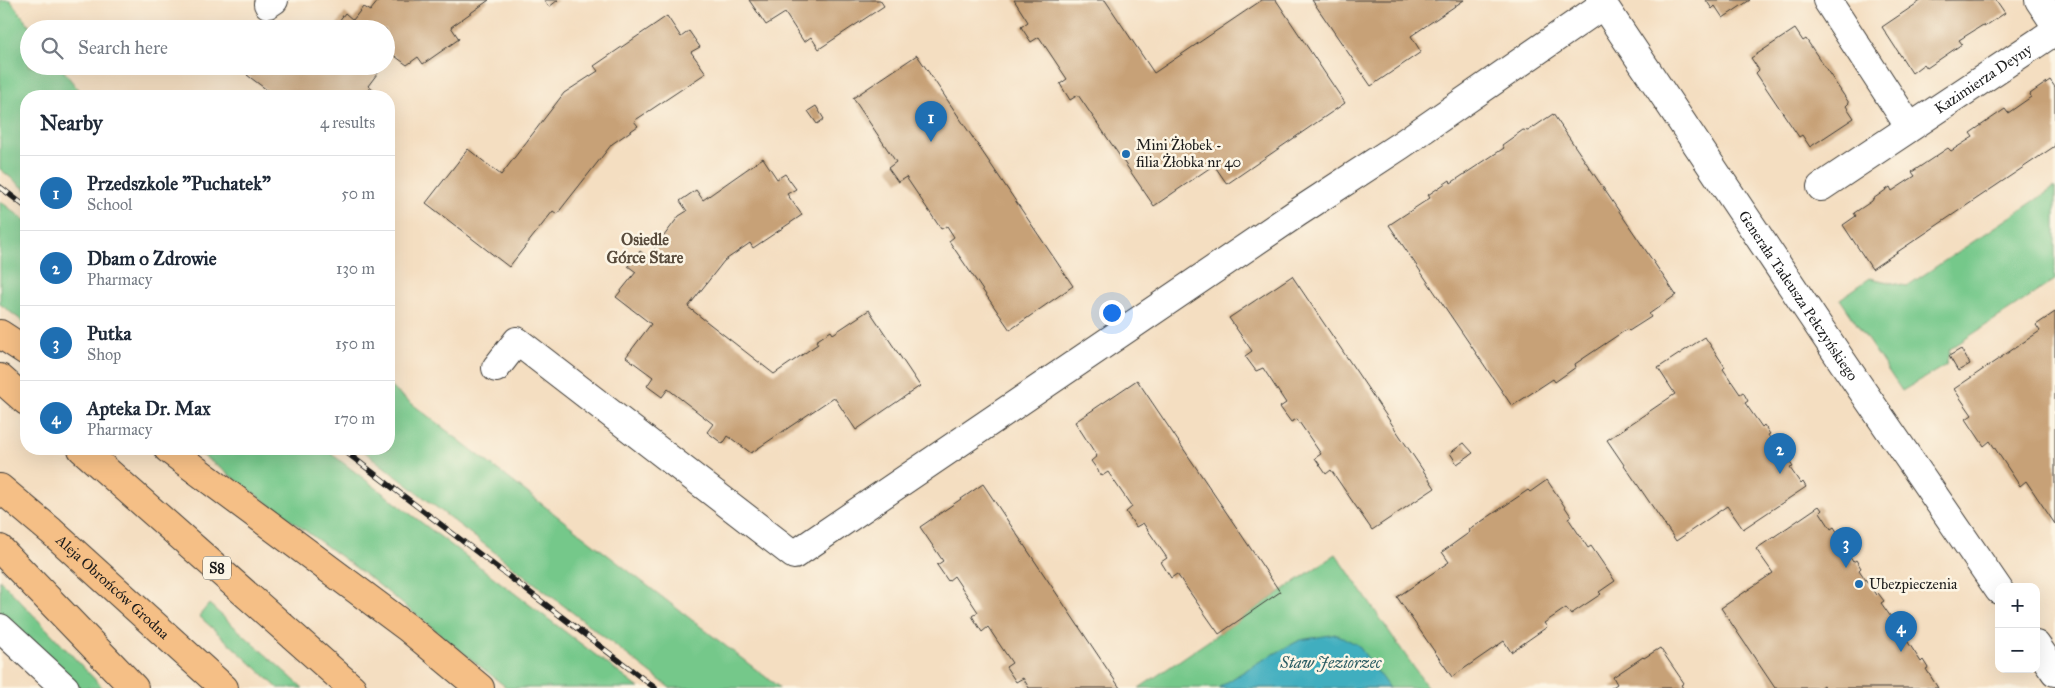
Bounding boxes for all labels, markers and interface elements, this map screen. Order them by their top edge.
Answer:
search box [20,20,395,75]
icon: search [38,34,66,62]
text: Search here [78,36,168,59]
street label: Kazimierza Deyny [1931,39,2036,118]
pin: 1 [915,101,947,142]
text: Nearby [40,110,103,136]
text: 4 results [320,113,375,132]
place label: Mini Żłobek - filia Żłobka nr 40 [1136,136,1241,171]
marker: Mini Żłobek - filia Żłobka nr 40 [1120,148,1132,160]
text: Przedszkole "Puchatek" [87,172,271,195]
text: 1 [53,184,59,203]
text: 50 m [341,184,375,203]
text: School [87,195,132,214]
street label: Generała Tadeusza Pełczyńskiego [1735,207,1862,384]
district label: Osiedle Górce Stare [607,230,684,267]
text: Dbam o Zdrowie [87,247,217,270]
text: 2 [52,259,60,278]
text: 130 m [336,259,375,278]
text: Pharmacy [87,270,152,289]
your location [1099,300,1125,326]
text: Putka [87,322,132,345]
text: 3 [53,334,59,353]
text: 150 m [335,334,375,353]
text: Shop [87,345,121,364]
text: Apteka Dr. Max [87,397,211,420]
text: 4 [52,409,60,428]
text: 170 m [334,409,375,428]
text: Pharmacy [87,420,152,439]
pin: 2 [1764,433,1796,474]
pin: 3 [1830,527,1862,568]
street label: Aleja Obrońców Grodna [52,530,174,643]
road number: S8 [203,556,231,580]
place label: Ubezpieczenia [1869,575,1958,593]
marker: Ubezpieczenia [1853,578,1865,590]
map controls [1995,583,2040,673]
button: + [1995,583,2040,628]
pin: 4 [1885,611,1917,652]
button: − [1995,628,2040,673]
water label: Staw Jeziorzec [1279,653,1383,672]

